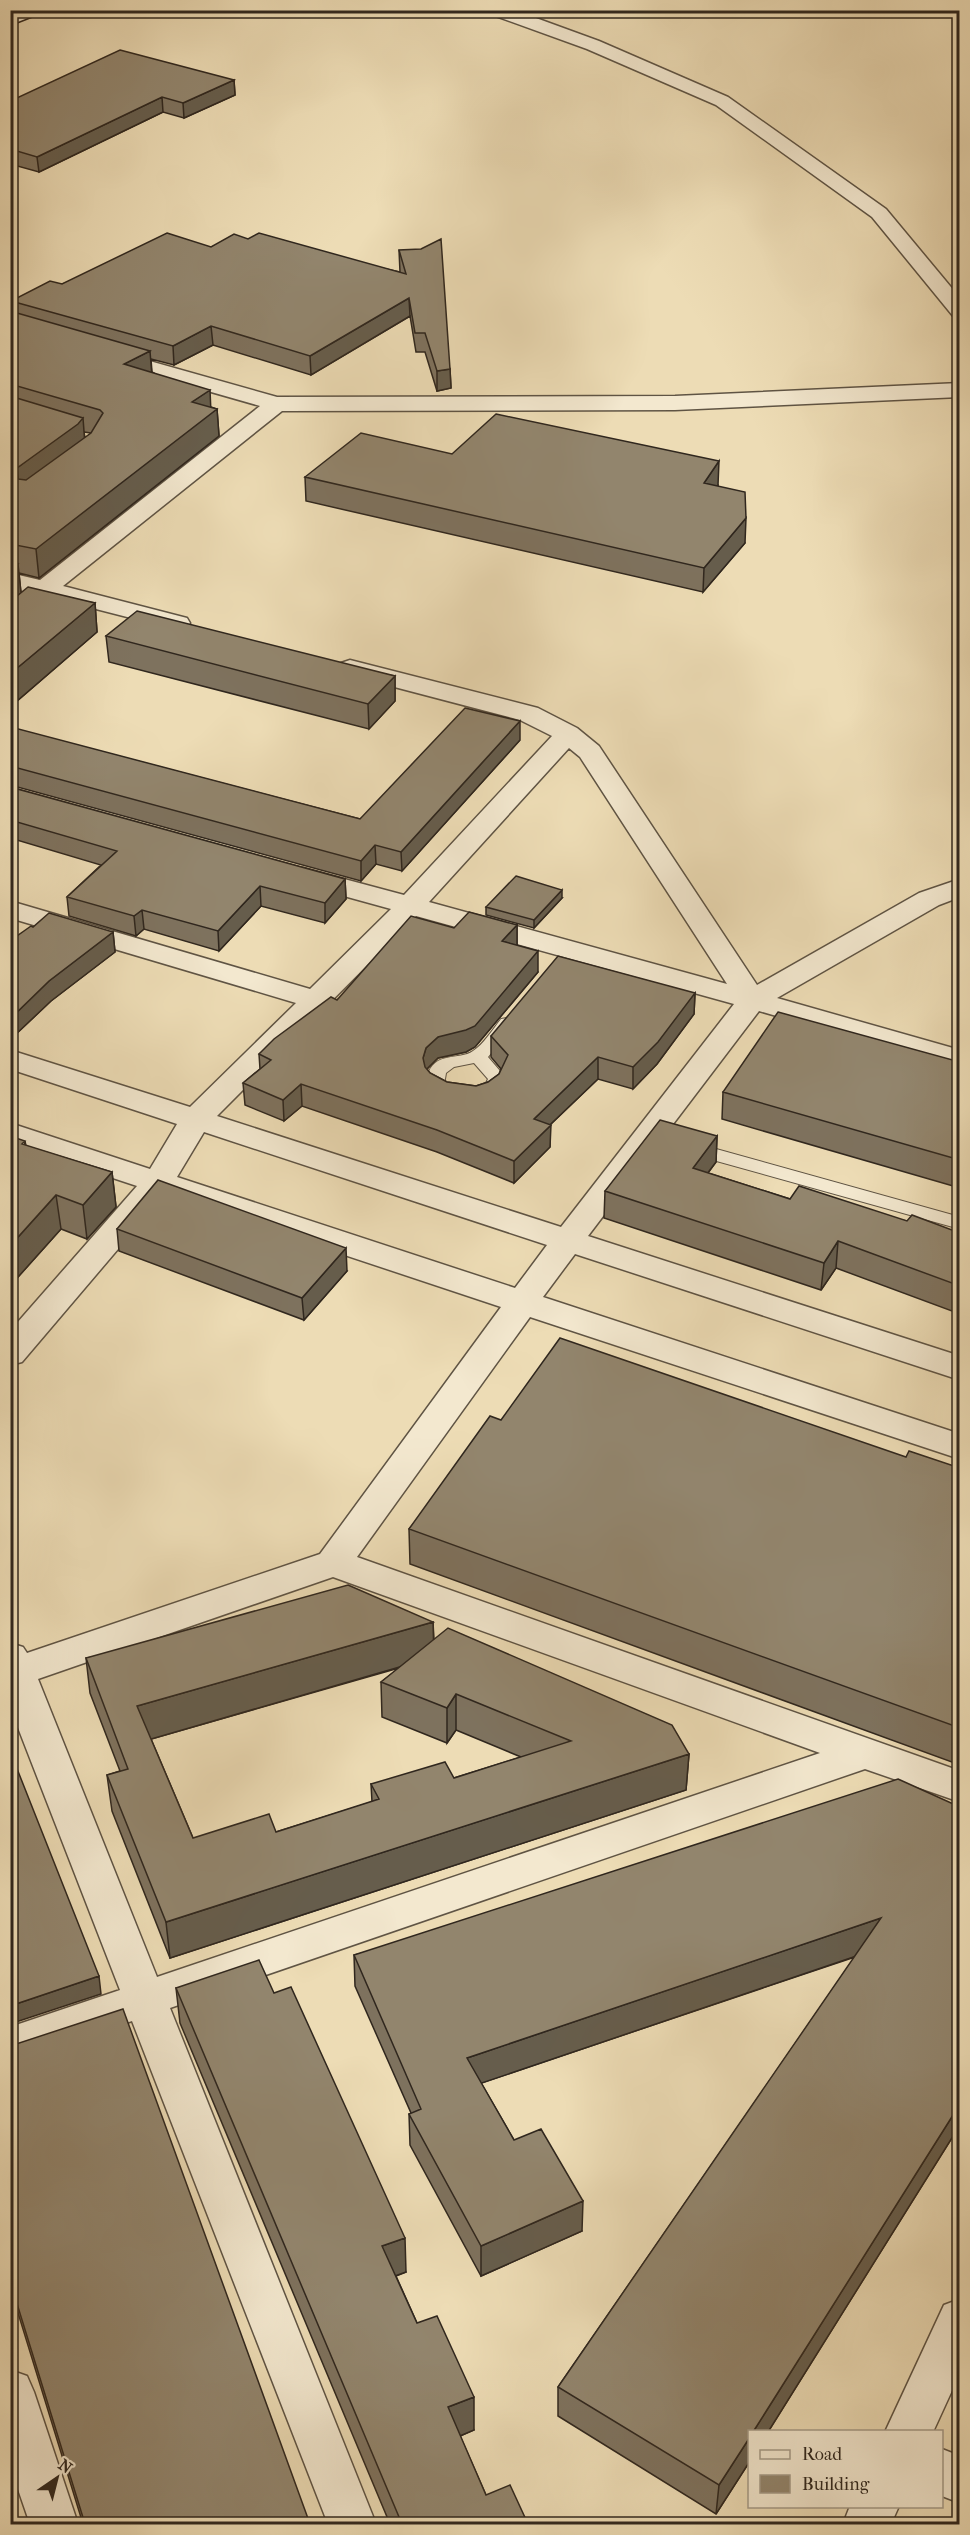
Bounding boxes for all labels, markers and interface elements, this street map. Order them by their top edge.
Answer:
legend [748,2430,943,2508]
text: Road [802,2444,842,2465]
north arrow [27,2448,87,2508]
text: N [55,2455,76,2478]
text: Building [802,2474,870,2495]

